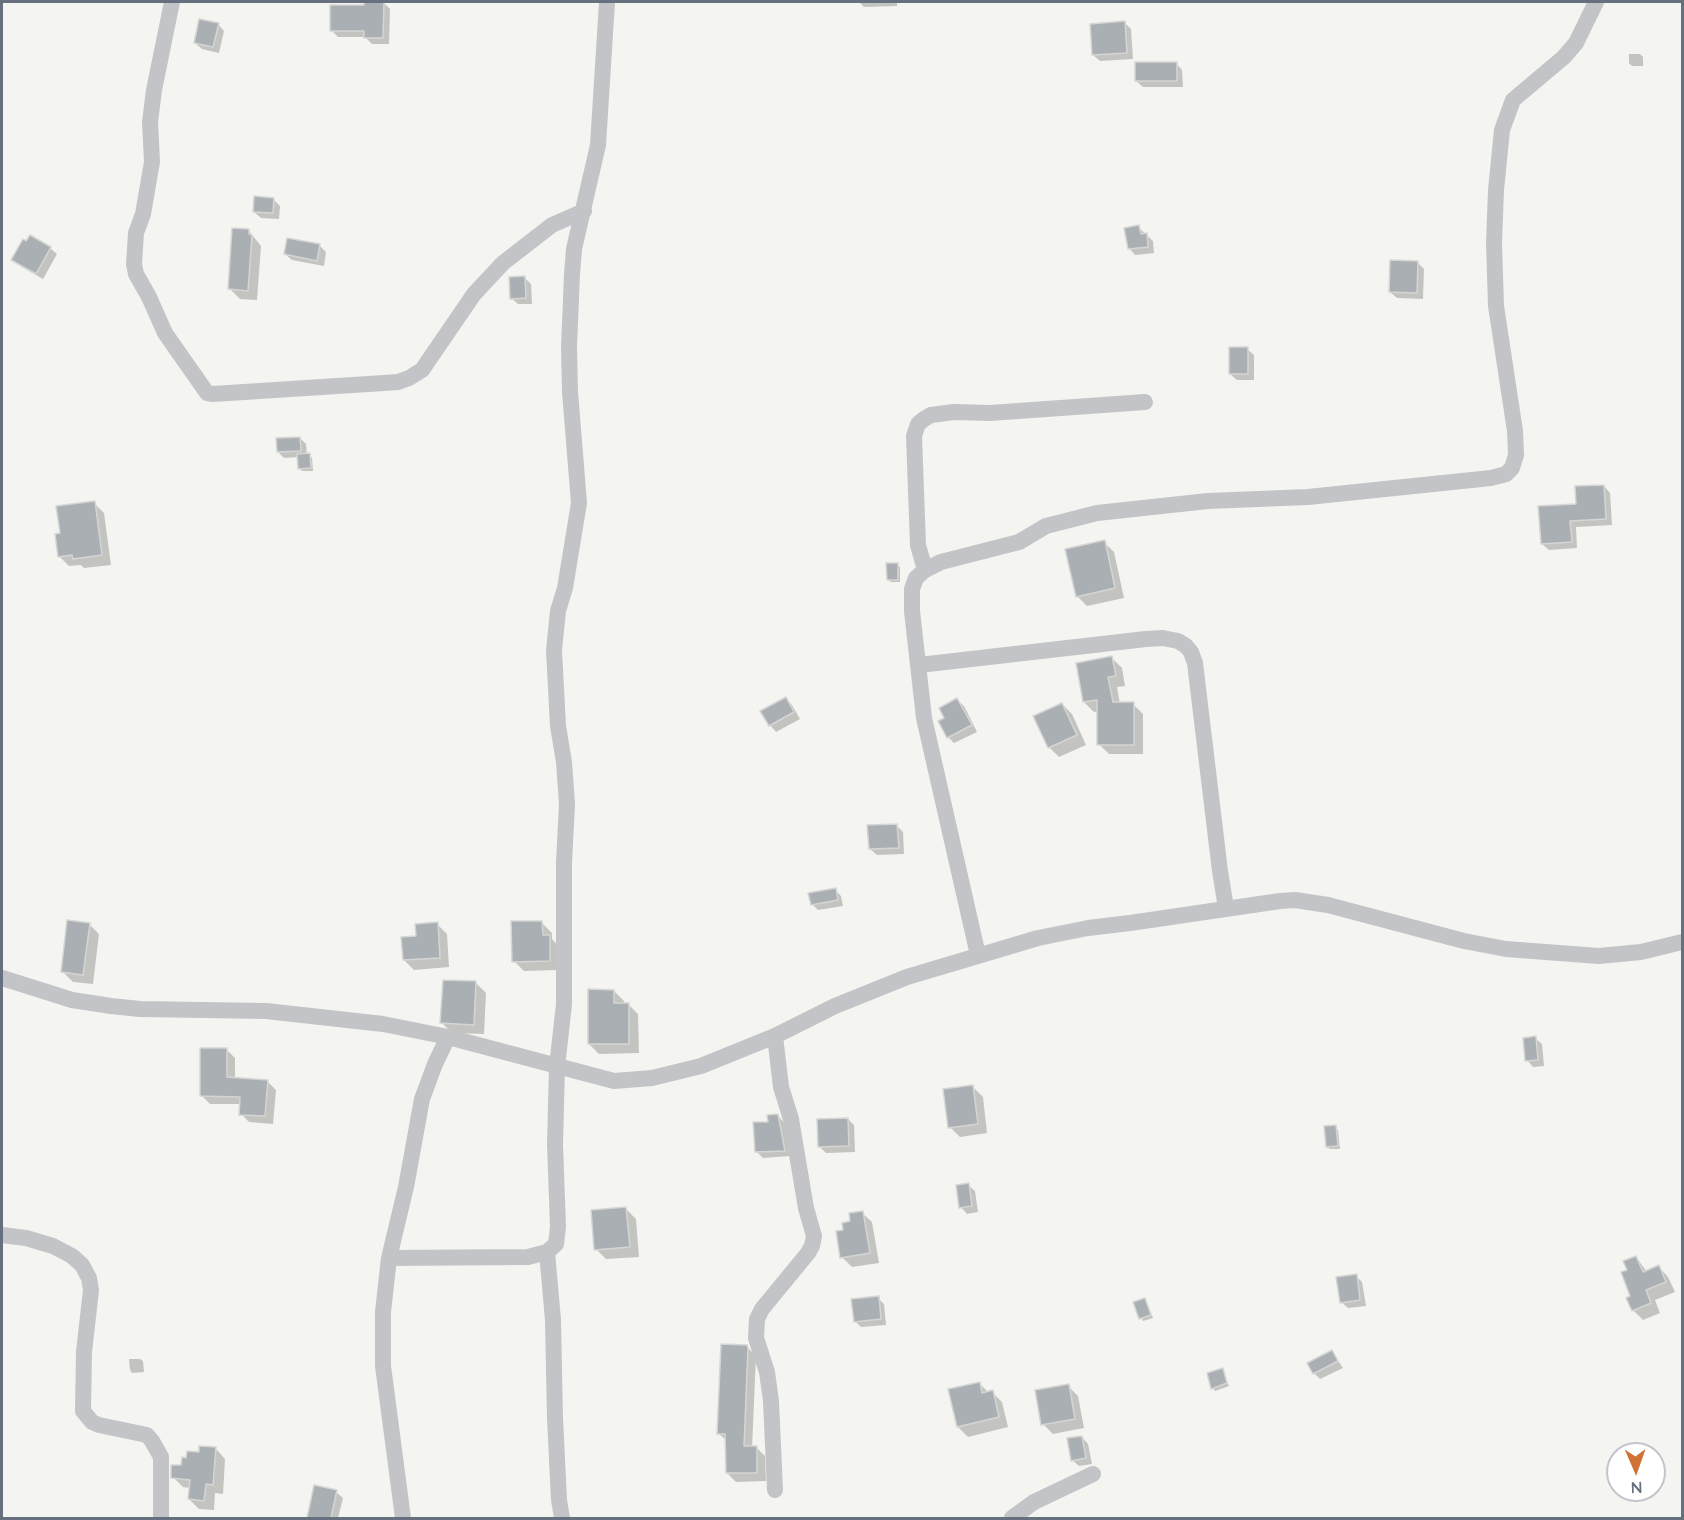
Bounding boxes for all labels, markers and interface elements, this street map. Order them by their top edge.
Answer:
north arrow [1606,1442,1666,1502]
text: N [1630,1478,1643,1498]

